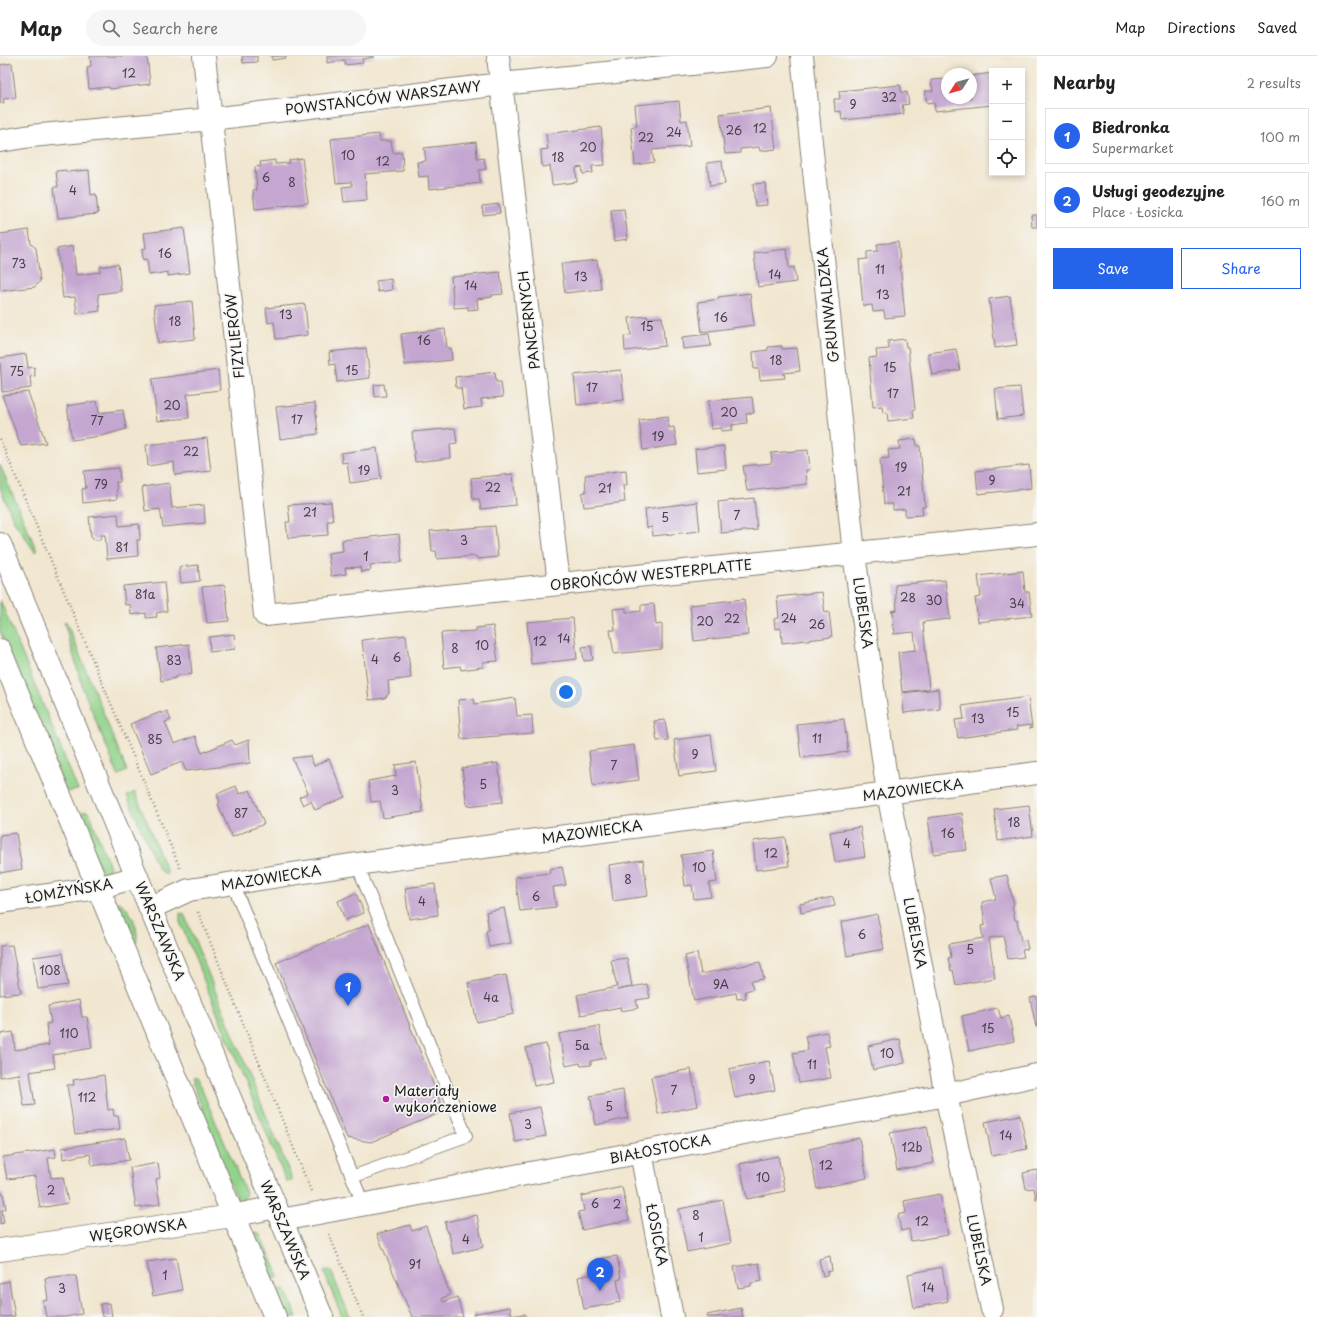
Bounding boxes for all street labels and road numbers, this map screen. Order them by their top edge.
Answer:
street label: POWSTAŃCÓW WARSZAWY [284,75,482,120]
street label: GRUNWALDZKA [811,246,844,364]
street label: PANCERNYCH [512,269,545,371]
street label: FIZYLIERÓW [220,292,249,380]
street label: OBROŃCÓW WESTERPLATTE [549,553,753,596]
street label: LUBELSKA [848,576,879,650]
street label: MAZOWIECKA [861,773,965,806]
street label: MAZOWIECKA [540,814,644,849]
street label: MAZOWIECKA [219,859,323,896]
street label: ŁOMŻYŃSKA [23,872,115,909]
street label: WARSZAWSKA [130,878,191,984]
street label: LUBELSKA [898,896,933,971]
street label: BIAŁOSTOCKA [608,1128,713,1169]
street label: WARSZAWSKA [255,1177,316,1283]
street label: ŁOSICKA [641,1201,674,1268]
street label: WĘGROWSKA [88,1212,188,1247]
street label: LUBELSKA [962,1212,997,1288]

